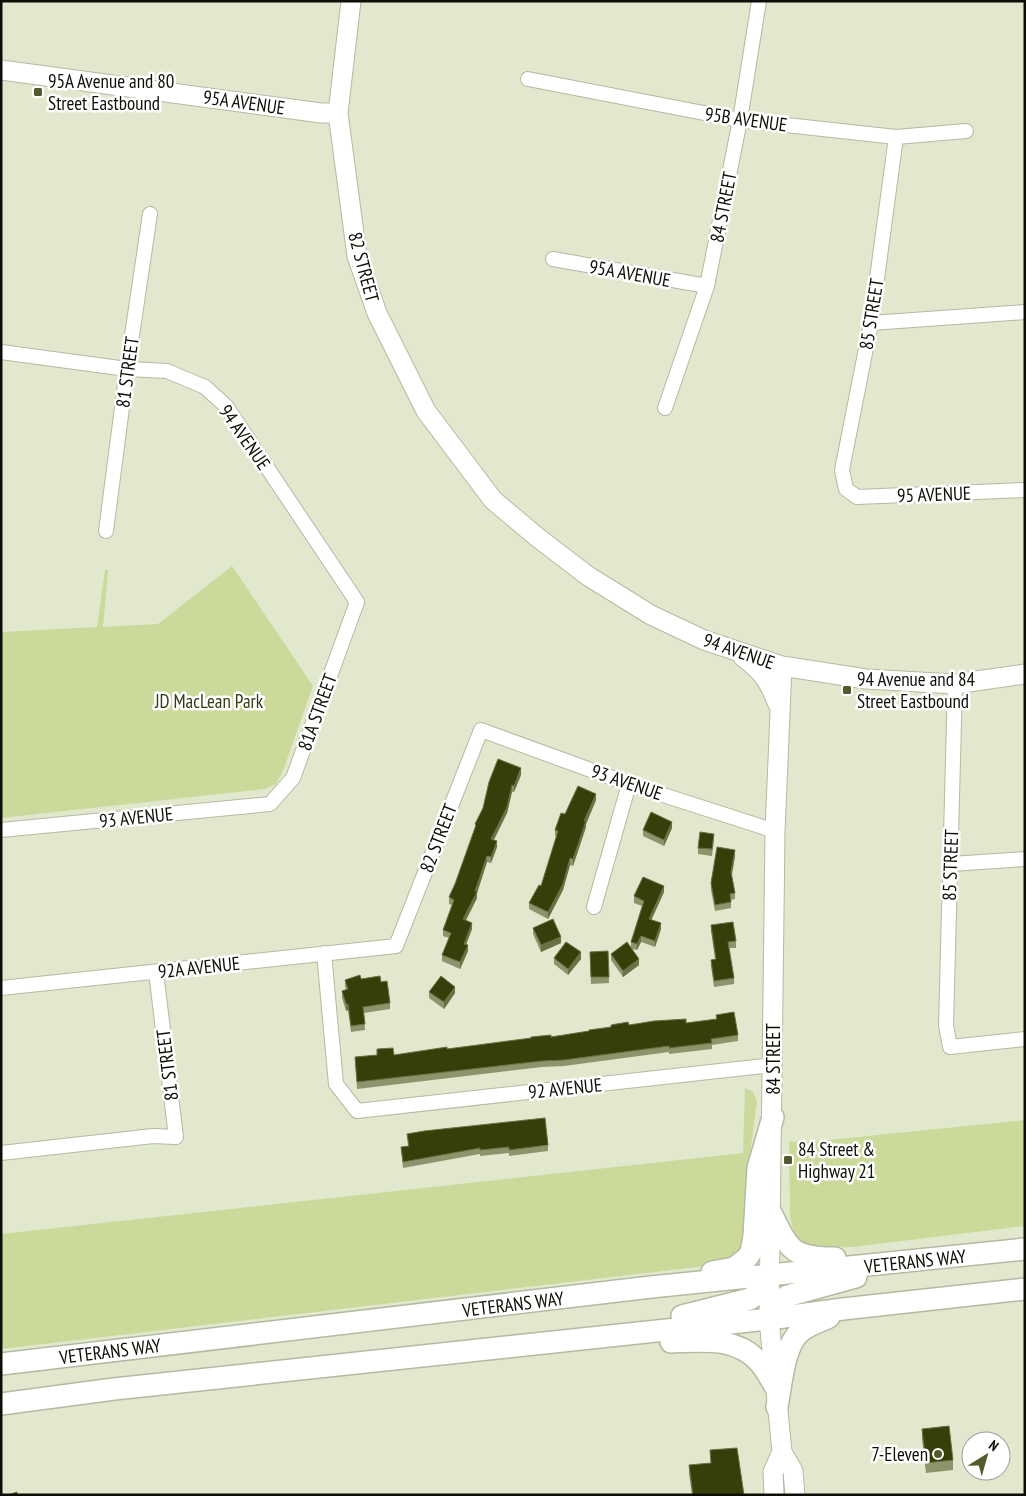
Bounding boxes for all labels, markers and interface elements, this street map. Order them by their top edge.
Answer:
place label: 95A Avenue and 80 Street Eastbound [48,69,174,115]
street label: 95A AVENUE [202,84,286,120]
marker: 95A Avenue and 80 Street Eastbound [32,86,44,98]
street label: 95B AVENUE [703,101,789,137]
street label: 84 STREET [704,169,742,244]
street label: 82 STREET [343,229,385,305]
street label: 95A AVENUE [587,254,673,292]
street label: 85 STREET [854,276,889,351]
street label: 81 STREET [110,334,144,409]
street label: 94 AVENUE [214,400,276,474]
street label: 95 AVENUE [897,481,971,507]
street label: 94 AVENUE [700,628,778,674]
place label: 94 Avenue and 84 Street Eastbound [857,667,975,713]
street label: 81A STREET [292,670,342,754]
marker: 94 Avenue and 84 Street Eastbound [841,684,853,696]
park label: JD MacLean Park [154,689,264,713]
street label: 93 AVENUE [588,759,666,805]
street label: 82 STREET [414,800,462,876]
street label: 93 AVENUE [98,801,174,833]
street label: 85 STREET [937,828,963,901]
street label: 92A AVENUE [157,951,241,983]
street label: 84 STREET [761,1023,785,1095]
street label: 81 STREET [151,1027,183,1102]
street label: 92 AVENUE [527,1072,603,1104]
place label: 84 Street & Highway 21 [798,1137,875,1183]
marker: 84 Street & Highway 21 [782,1154,794,1166]
street label: VETERANS WAY [862,1244,967,1278]
street label: VETERANS WAY [460,1286,566,1322]
street label: VETERANS WAY [57,1333,163,1369]
north arrow [961,1431,1011,1481]
text: N [985,1436,1002,1455]
place label: 7-Eleven [871,1442,928,1466]
marker: 7-Eleven [932,1448,944,1460]

